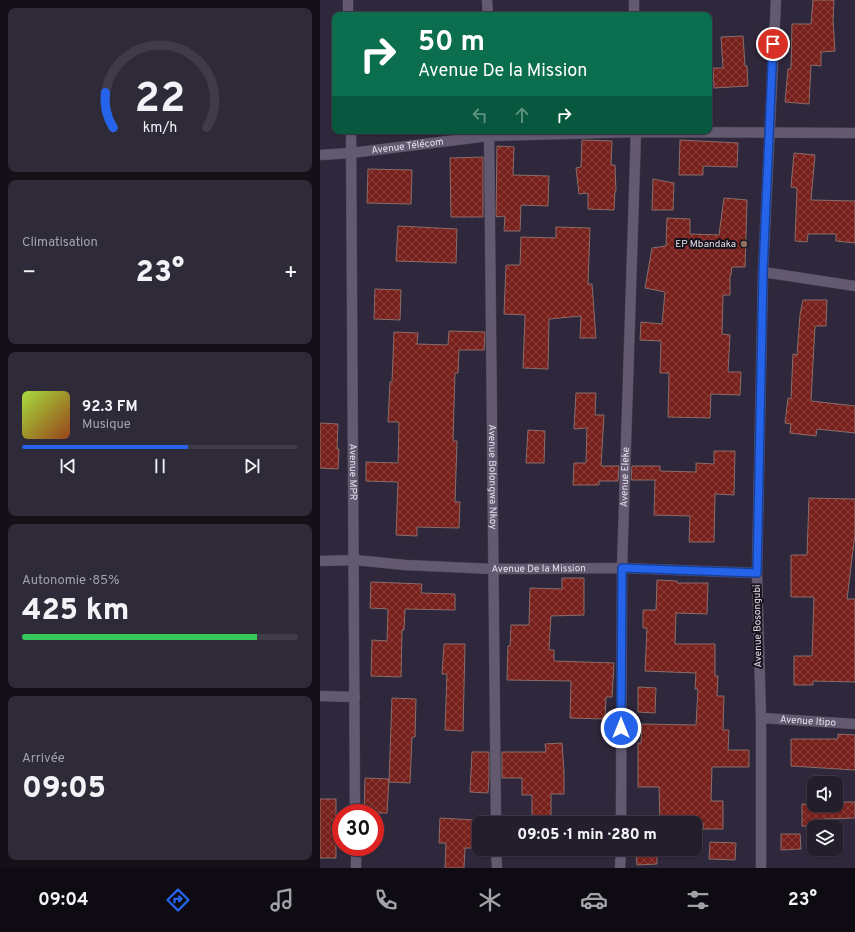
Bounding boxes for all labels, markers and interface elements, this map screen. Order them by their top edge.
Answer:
text: 50 m [418,25,485,61]
pin [756,27,790,61]
icon: right [352,28,404,80]
icon: arrive [762,33,784,55]
text: Avenue De la Mission [418,60,587,83]
text: 22 [135,74,185,127]
icon: left [469,104,491,126]
icon: ahead [511,104,533,126]
icon: right [553,104,575,126]
text: km/h [143,119,177,137]
street label: Avenue Télécom [371,135,444,157]
text: Climatisation [22,235,98,251]
place label: EP Mbandaka [675,238,736,251]
marker: EP Mbandaka [739,239,749,249]
text: 23° [136,255,184,292]
text: − [22,260,36,287]
text: + [284,260,298,287]
text: 92.3 FM [82,398,138,417]
text: Musique [82,417,131,433]
street label: Avenue Bolongwa Nkoy [485,424,500,530]
street label: Avenue MPR [346,444,360,500]
street label: Avenue Eleke [617,447,632,507]
icon: previous [57,455,79,477]
icon: pause [149,455,171,477]
icon: next [241,455,263,477]
street label: Avenue De la Mission [491,562,586,576]
text: Autonomie · 85% [22,573,120,589]
street label: Avenue Bosongubi [751,584,765,668]
text: 425 km [22,593,129,630]
position arrow [600,707,642,749]
street label: Avenue Itipo [779,713,837,729]
text: Arrivée [22,751,65,767]
text: 09:05 [22,771,106,808]
map controls [807,776,843,856]
button: sound [807,776,843,812]
speed limit sign: 30 [332,804,384,856]
button: layers [807,820,843,856]
text: 09:05 · 1 min · 280 m [517,826,657,845]
icon: directions [164,886,192,914]
icon: music [268,886,296,914]
icon: phone [372,886,400,914]
icon: climate [476,886,504,914]
icon: car [580,886,608,914]
icon: filters [684,886,712,914]
text: 09:04 [38,889,89,912]
text: 23° [788,889,817,912]

